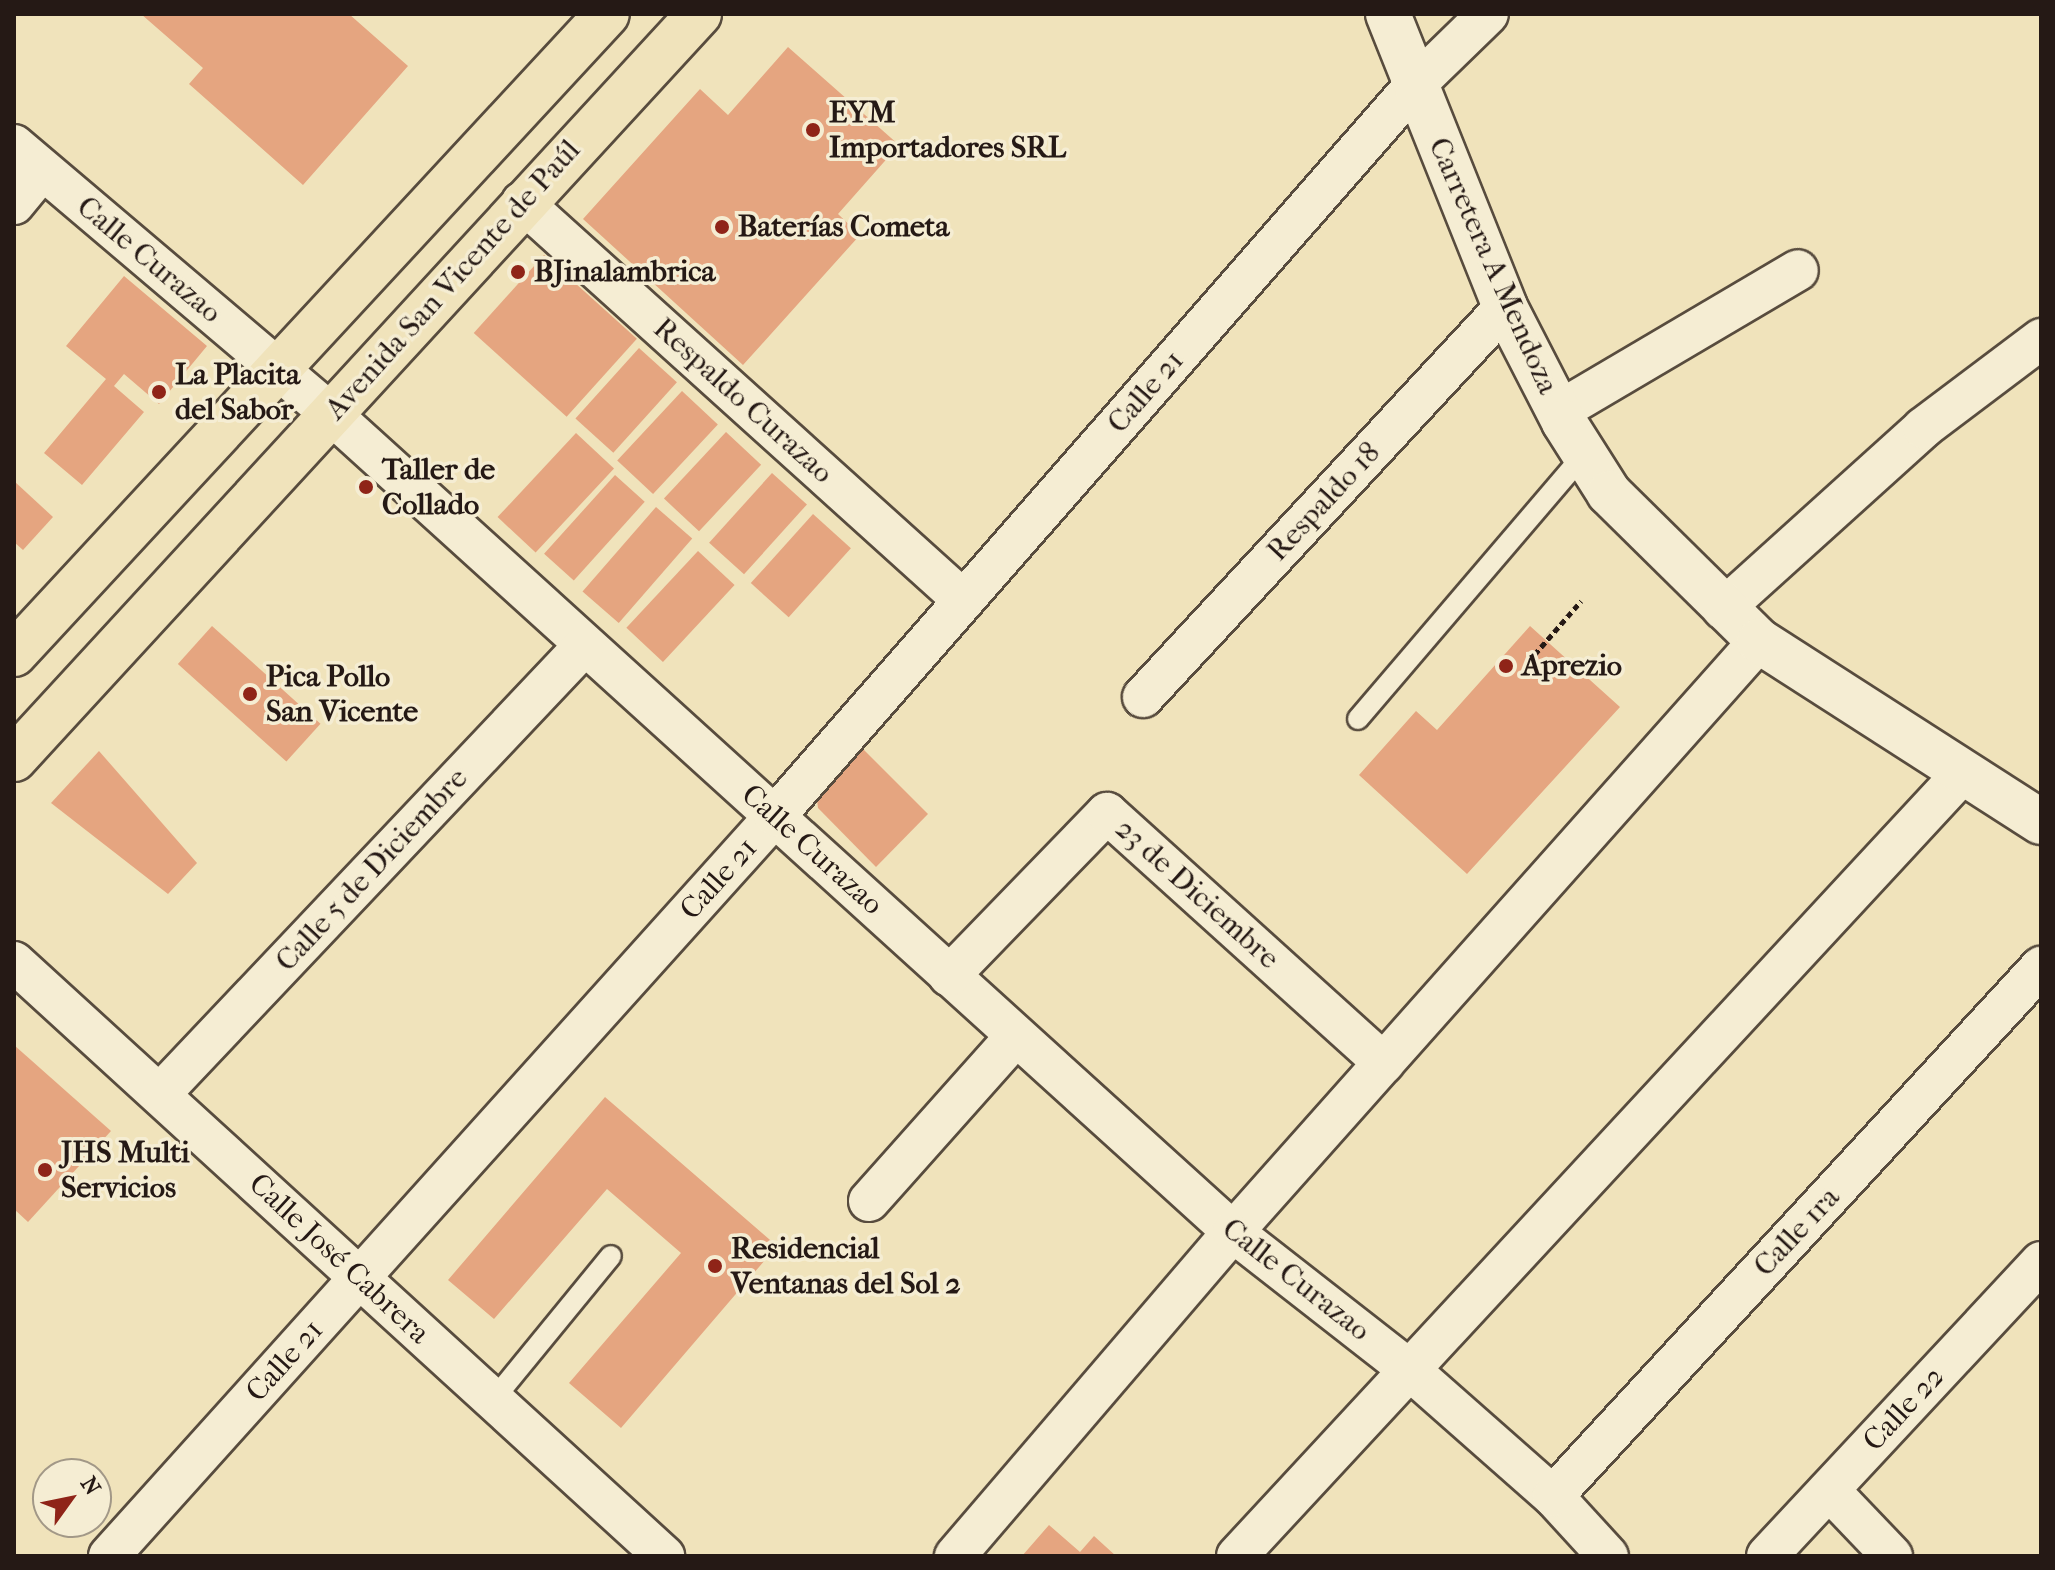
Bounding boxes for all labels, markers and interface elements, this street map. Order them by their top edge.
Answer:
place label: EYM Importadores SRL [829,95,1066,166]
marker: EYM Importadores SRL [804,121,822,139]
street label: Carretera A Mendoza [1420,132,1566,400]
street label: Avenida San Vicente de Paúl [318,133,588,427]
street label: Calle Curazao [69,189,229,331]
place label: Baterías Cometa [738,209,949,245]
marker: Baterías Cometa [713,218,731,236]
place label: BJinalambrica [534,254,715,290]
marker: BJinalambrica [509,263,527,281]
street label: Respaldo Curazao [646,311,840,491]
street label: Calle 21 [1100,343,1192,441]
place label: La Placita del Sabor [175,357,300,428]
marker: La Placita del Sabor [150,383,168,401]
street label: Respaldo 18 [1260,435,1388,569]
place label: Taller de Collado [382,452,495,522]
marker: Taller de Collado [357,478,375,496]
place label: Aprezio [1522,648,1622,684]
marker: Aprezio [1497,657,1515,675]
place label: Pica Pollo San Vicente [266,659,418,730]
marker: Pica Pollo San Vicente [241,685,259,703]
street label: Calle 5 de Diciembre [269,761,475,979]
street label: Calle Curazao [734,777,890,923]
street label: 23 de Diciembre [1108,811,1286,977]
street label: Calle 21 [673,831,765,927]
place label: JHS Multi Servicios [61,1135,190,1206]
marker: JHS Multi Servicios [36,1161,54,1179]
street label: Calle José Cabrera [241,1166,437,1352]
street label: Calle 1ra [1747,1180,1847,1284]
street label: Calle Curazao [1215,1211,1377,1349]
place label: Residencial Ventanas del Sol 2 [731,1231,961,1302]
marker: Residencial Ventanas del Sol 2 [706,1257,724,1275]
street label: Calle 21 [239,1313,331,1409]
street label: Calle 22 [1856,1359,1952,1459]
north arrow [32,1458,112,1538]
text: N [75,1472,106,1500]

